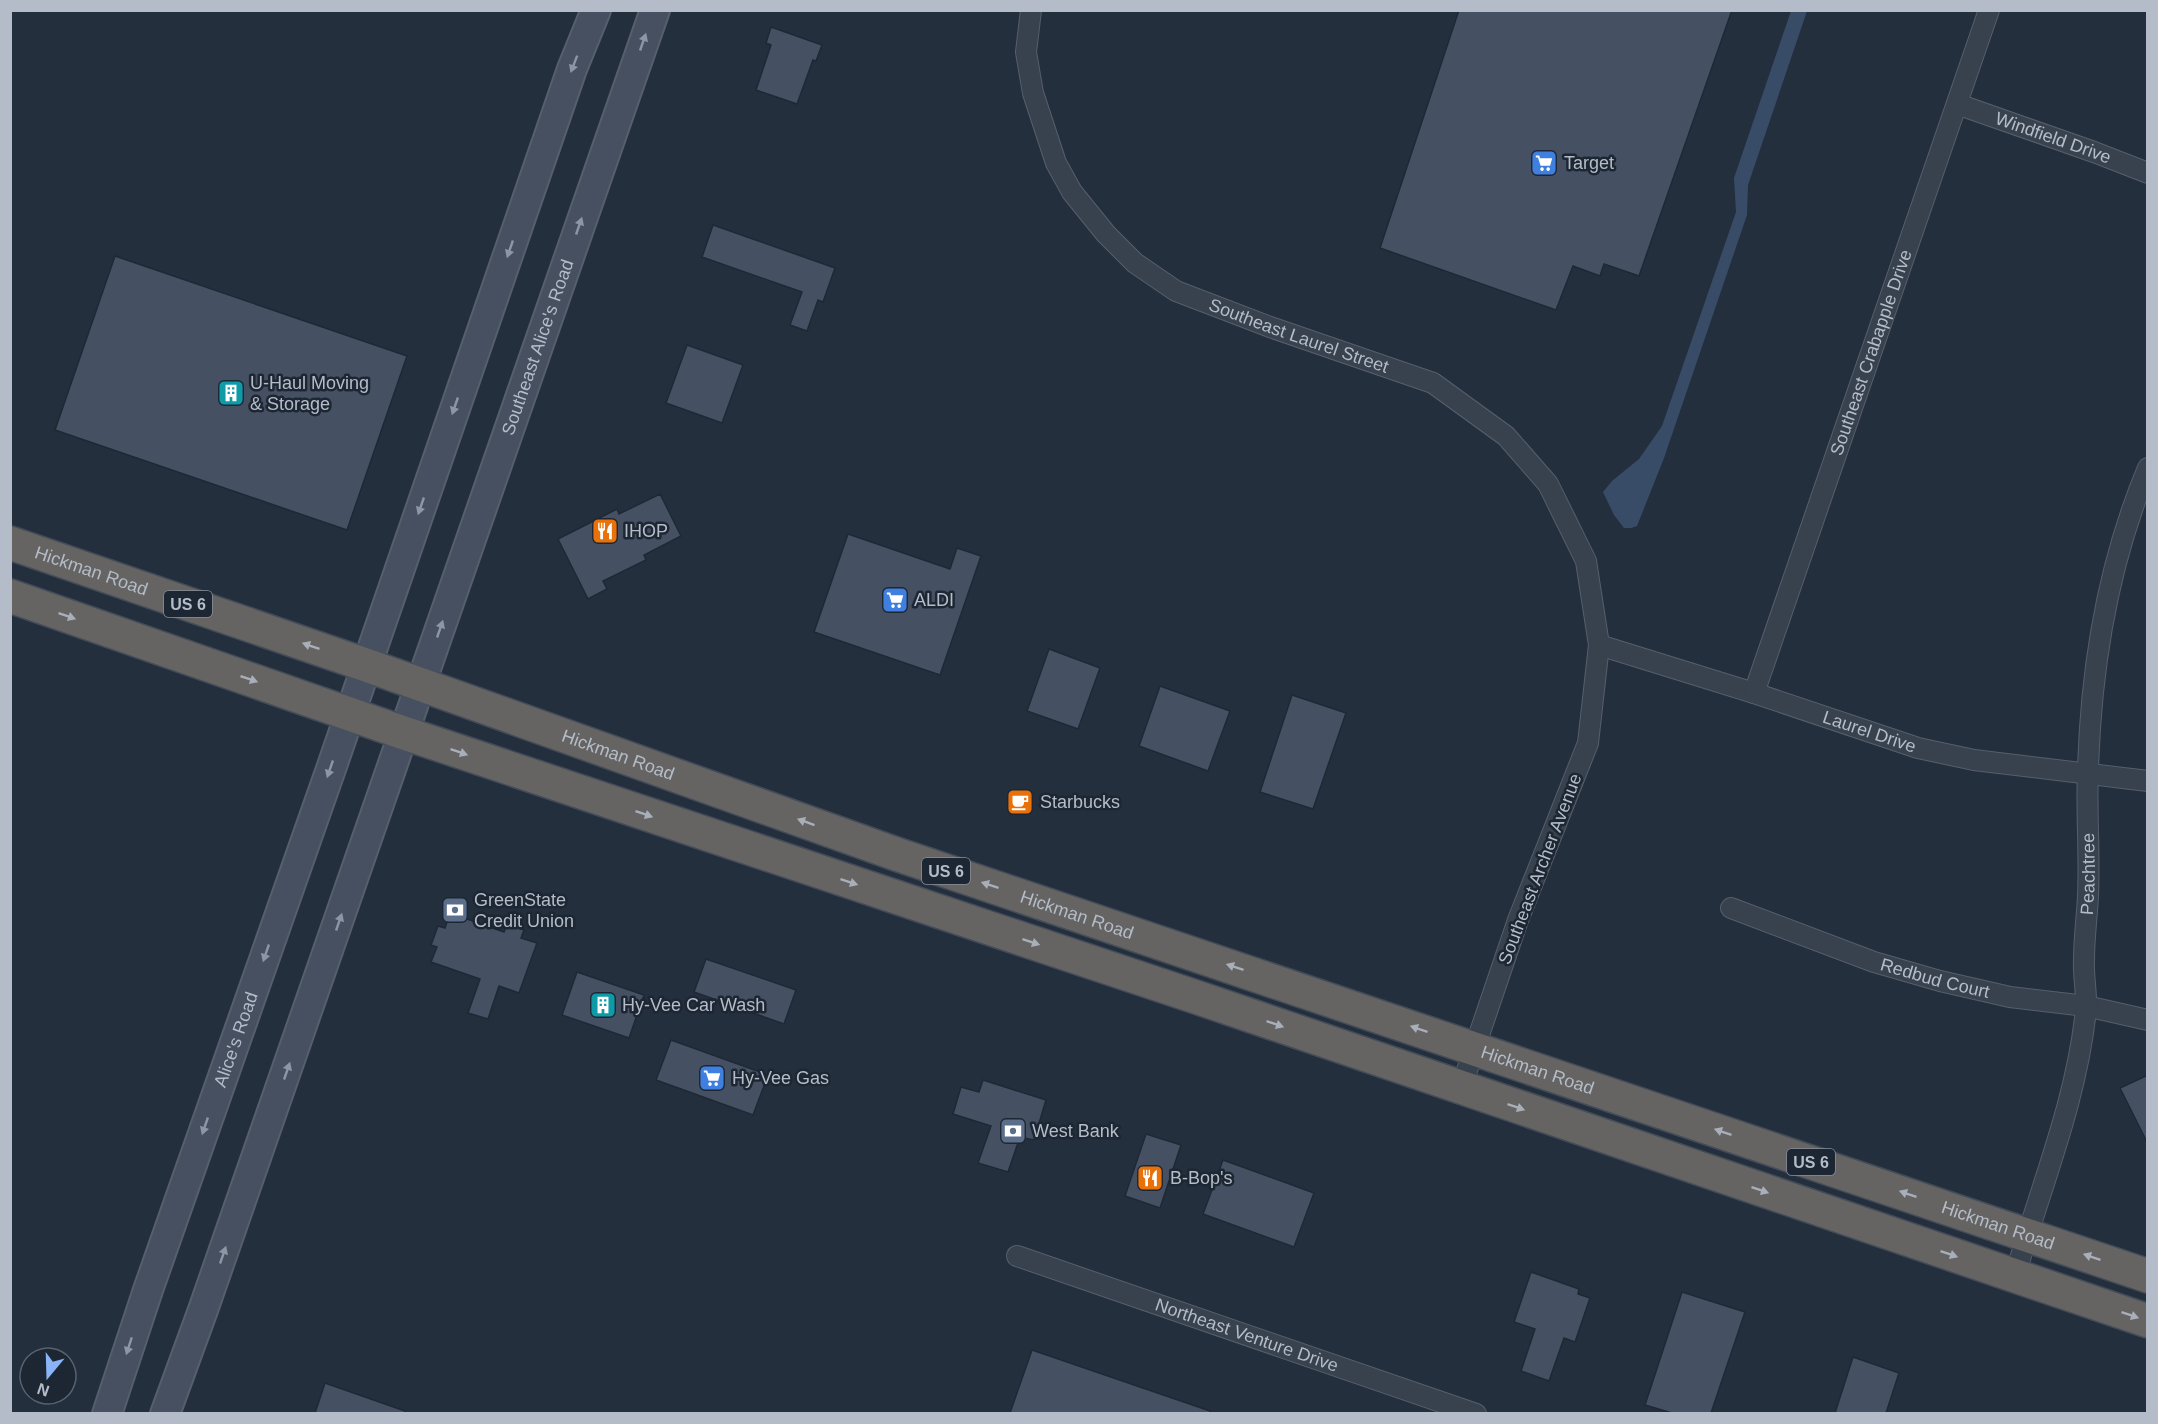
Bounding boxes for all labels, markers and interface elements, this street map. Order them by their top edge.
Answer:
one-way arrow [639,33,648,51]
one-way arrow [568,56,578,74]
street label: Windfield Drive [1993,108,2114,168]
supermarket icon: Target [1529,148,1559,178]
place label: Target [1564,153,1614,173]
one-way arrow [575,217,585,235]
one-way arrow [504,240,514,258]
street label: Southeast Crabapple Drive [1826,247,1916,458]
street label: Southeast Alice's Road [498,257,578,438]
street label: Southeast Laurel Street [1206,295,1391,377]
place label: U-Haul Moving & Storage [250,373,369,414]
building icon: U-Haul Moving & Storage [216,378,246,408]
one-way arrow [450,397,460,415]
one-way arrow [415,497,425,515]
restaurant icon: IHOP [590,516,620,546]
place label: IHOP [624,521,668,541]
street label: Hickman Road [32,542,150,599]
supermarket icon: ALDI [880,585,910,615]
place label: ALDI [914,590,954,610]
road number: US 6 [164,591,212,617]
one-way arrow [58,611,76,621]
one-way arrow [436,620,446,638]
one-way arrow [301,640,319,650]
one-way arrow [240,674,258,684]
street label: Laurel Drive [1820,707,1919,757]
street label: Hickman Road [559,726,677,784]
one-way arrow [450,748,468,757]
one-way arrow [325,760,335,778]
street label: Southeast Archer Avenue [1494,771,1586,967]
cafe icon: Starbucks [1005,787,1035,817]
place label: Starbucks [1040,792,1120,812]
one-way arrow [635,810,653,819]
one-way arrow [796,816,814,826]
street label: Peachtree [2077,833,2099,916]
road number: US 6 [922,858,970,884]
one-way arrow [840,878,858,888]
one-way arrow [981,880,999,890]
street label: Hickman Road [1018,887,1136,943]
place label: GreenState Credit Union [474,890,574,931]
bank icon: GreenState Credit Union [440,895,470,925]
one-way arrow [334,913,344,931]
one-way arrow [1022,938,1040,948]
one-way arrow [260,944,270,962]
street label: Redbud Court [1878,954,1991,1002]
one-way arrow [1226,962,1244,972]
street label: Alice's Road [210,989,262,1090]
building icon: Hy-Vee Car Wash [588,990,618,1020]
place label: Hy-Vee Car Wash [622,995,765,1015]
one-way arrow [1266,1020,1284,1030]
one-way arrow [1410,1024,1428,1034]
street label: Hickman Road [1478,1042,1597,1099]
one-way arrow [282,1062,292,1080]
supermarket icon: Hy-Vee Gas [697,1063,727,1093]
place label: Hy-Vee Gas [732,1068,829,1088]
one-way arrow [1507,1102,1525,1112]
bank icon: West Bank [998,1116,1028,1146]
one-way arrow [200,1117,210,1135]
place label: West Bank [1032,1121,1120,1141]
one-way arrow [1714,1126,1732,1136]
road number: US 6 [1787,1149,1835,1175]
restaurant icon: B-Bop's [1135,1163,1165,1193]
place label: B-Bop's [1170,1168,1232,1188]
one-way arrow [1751,1185,1769,1195]
one-way arrow [1899,1189,1917,1199]
street label: Hickman Road [1939,1197,2057,1254]
one-way arrow [218,1246,228,1264]
one-way arrow [1940,1249,1958,1259]
one-way arrow [2083,1252,2101,1261]
street label: Northeast Venture Drive [1153,1294,1341,1376]
one-way arrow [2121,1311,2139,1320]
one-way arrow [124,1337,134,1355]
north arrow [18,1346,78,1406]
text: N [35,1380,52,1400]

